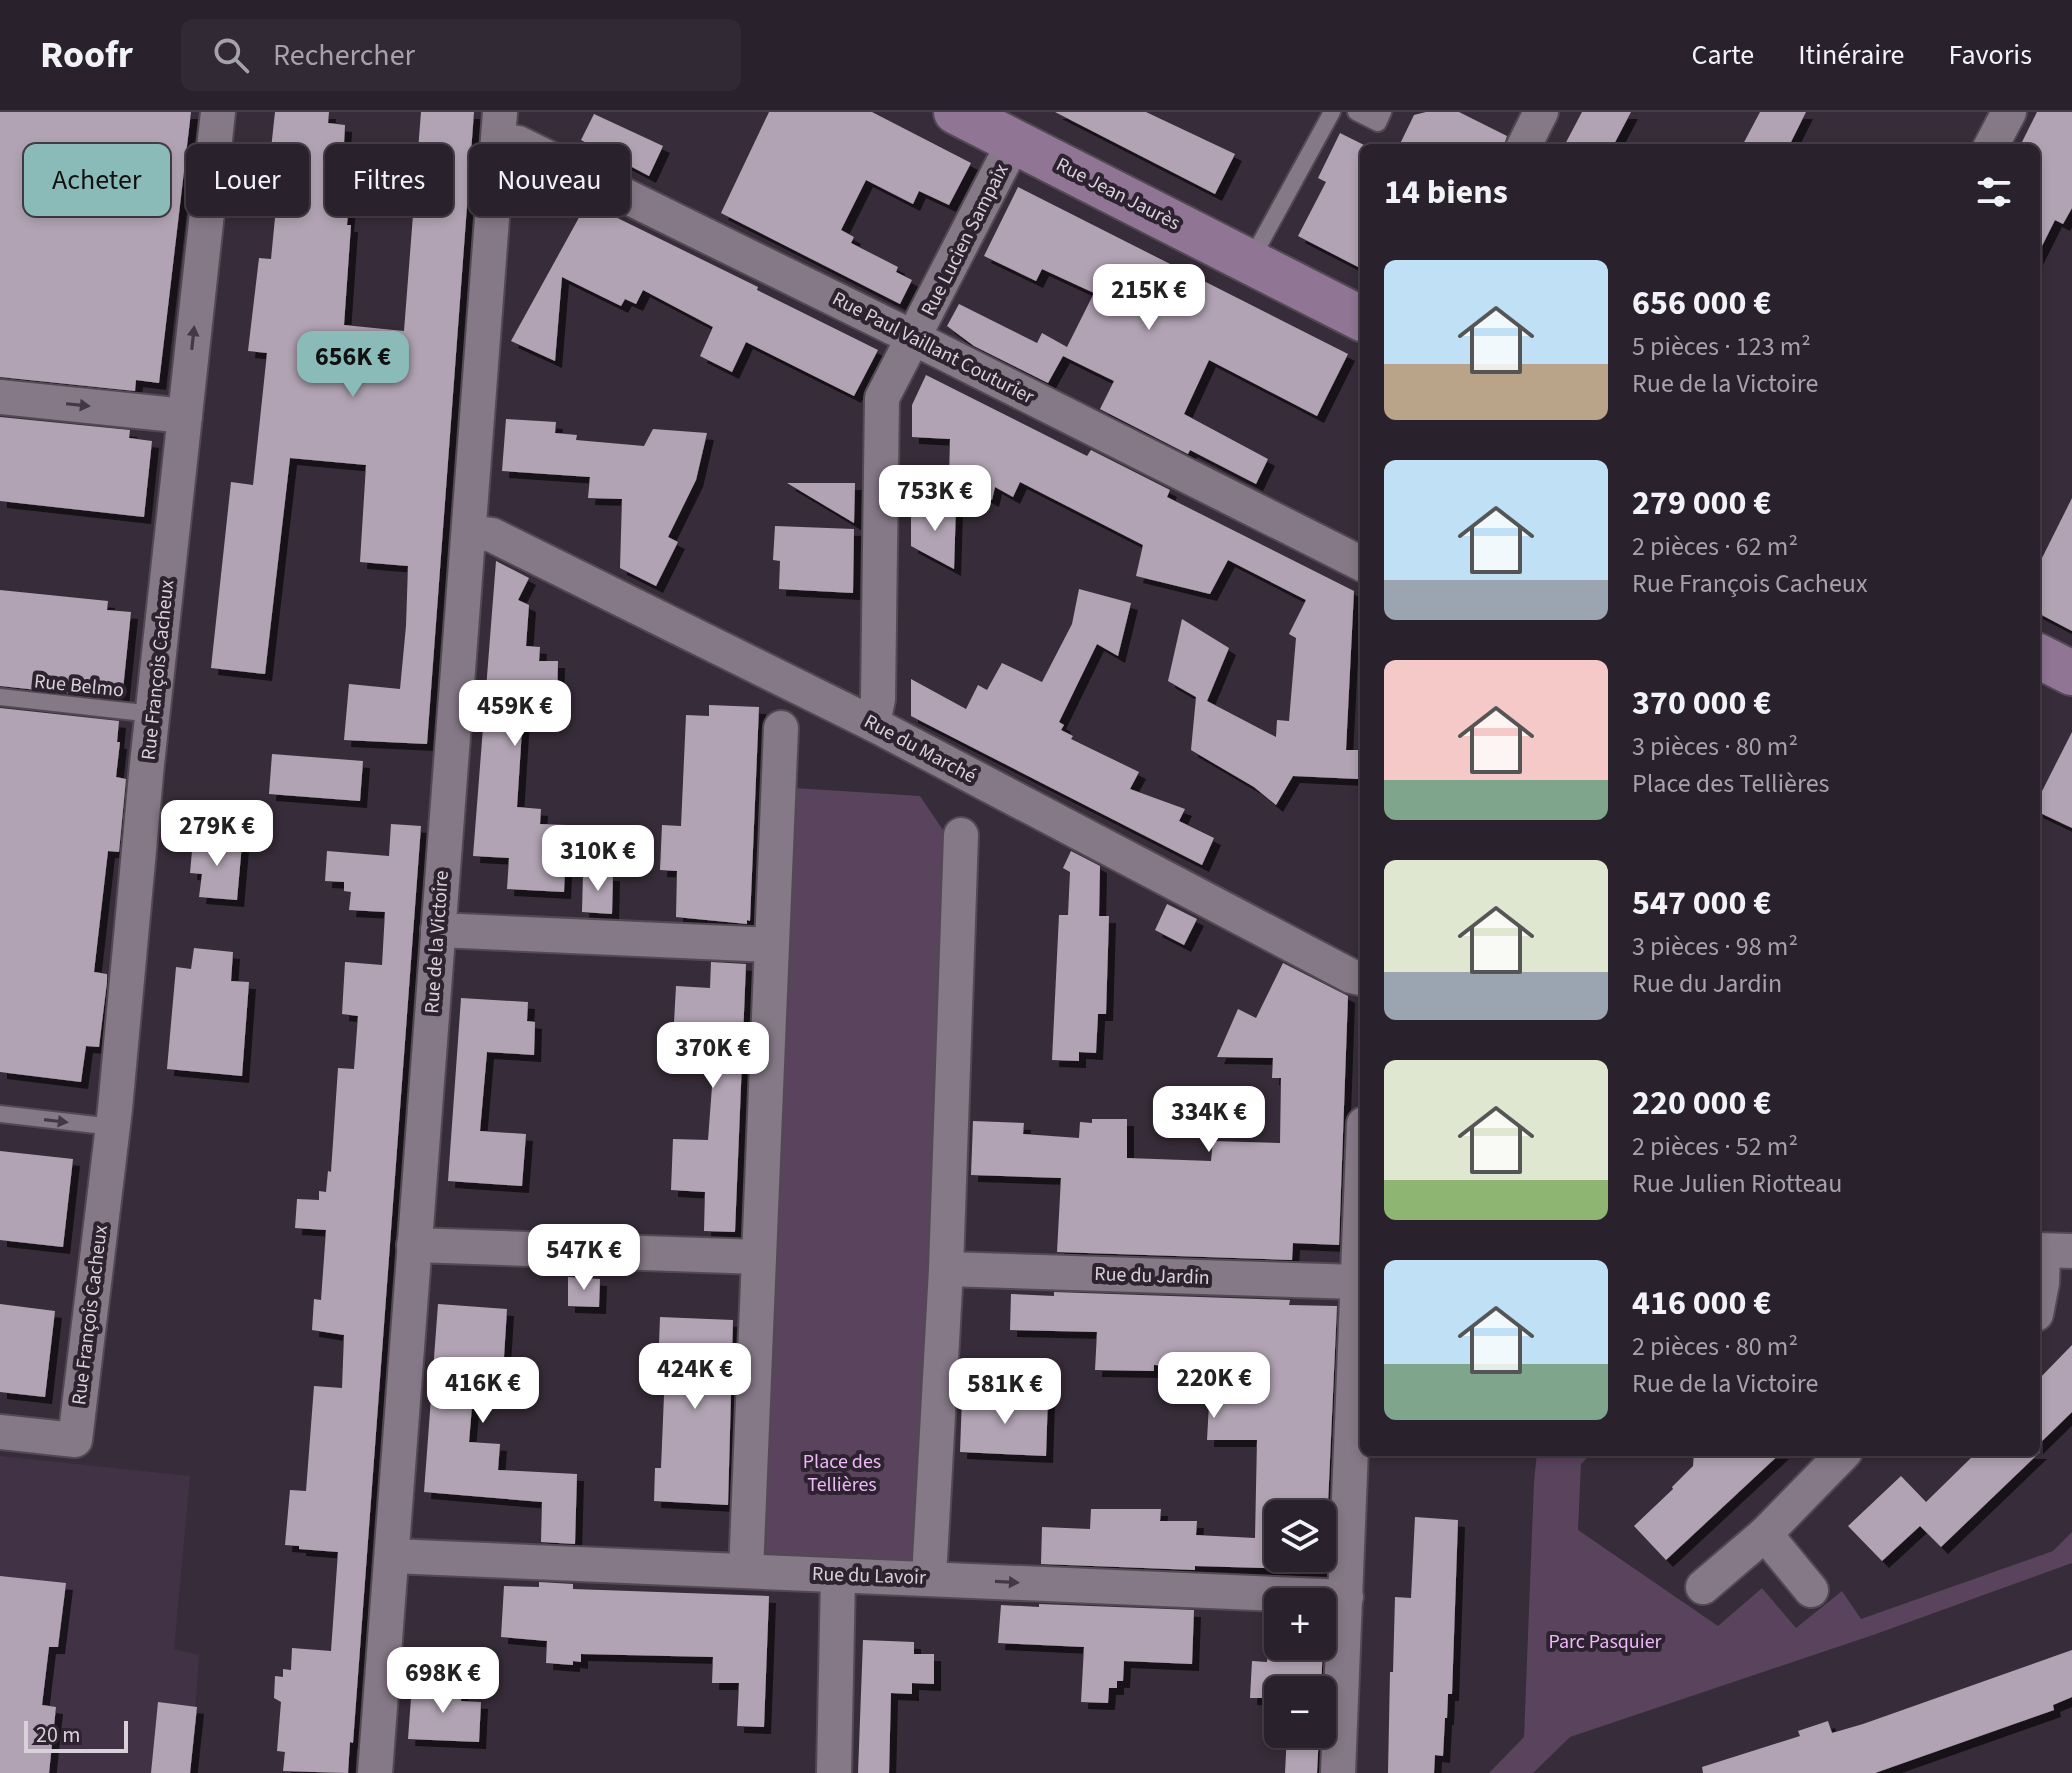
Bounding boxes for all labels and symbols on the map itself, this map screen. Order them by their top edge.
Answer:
street label: Rue Jean Jaurès [1051,151,1185,237]
street label: Rue Lucien Sampaix [914,159,1016,321]
pin: 215K € [1084,264,1214,332]
street label: Rue Paul Vaillant Couturier [827,285,1039,411]
one-way arrow [186,325,199,350]
pin: 656K € [288,331,418,399]
one-way arrow [66,398,91,411]
pin: 753K € [870,465,1000,533]
street label: Rue François Cacheux [135,578,181,762]
street label: Rue Belmo [33,667,125,705]
pin: 459K € [450,680,580,748]
street label: Rue du Marché [859,708,981,790]
pin: 279K € [152,800,282,868]
pin: 310K € [533,825,663,893]
street label: Rue de la Victoire [418,869,456,1015]
pin: 370K € [648,1022,778,1090]
pin: 334K € [1144,1086,1274,1154]
one-way arrow [44,1115,69,1128]
street label: Rue François Cacheux [65,1223,115,1407]
pin: 547K € [519,1224,649,1292]
street label: Rue du Jardin [1094,1260,1210,1292]
pin: 424K € [630,1343,760,1411]
pin: 220K € [1149,1352,1279,1420]
pin: 416K € [418,1357,548,1425]
pin: 581K € [940,1358,1070,1426]
park label: Place des Tellières [803,1448,881,1499]
street label: Rue du Lavoir [812,1560,926,1592]
one-way arrow [995,1575,1020,1588]
park label: Parc Pasquier [1548,1628,1662,1656]
pin: 698K € [378,1647,508,1715]
scale bar [24,1717,128,1753]

